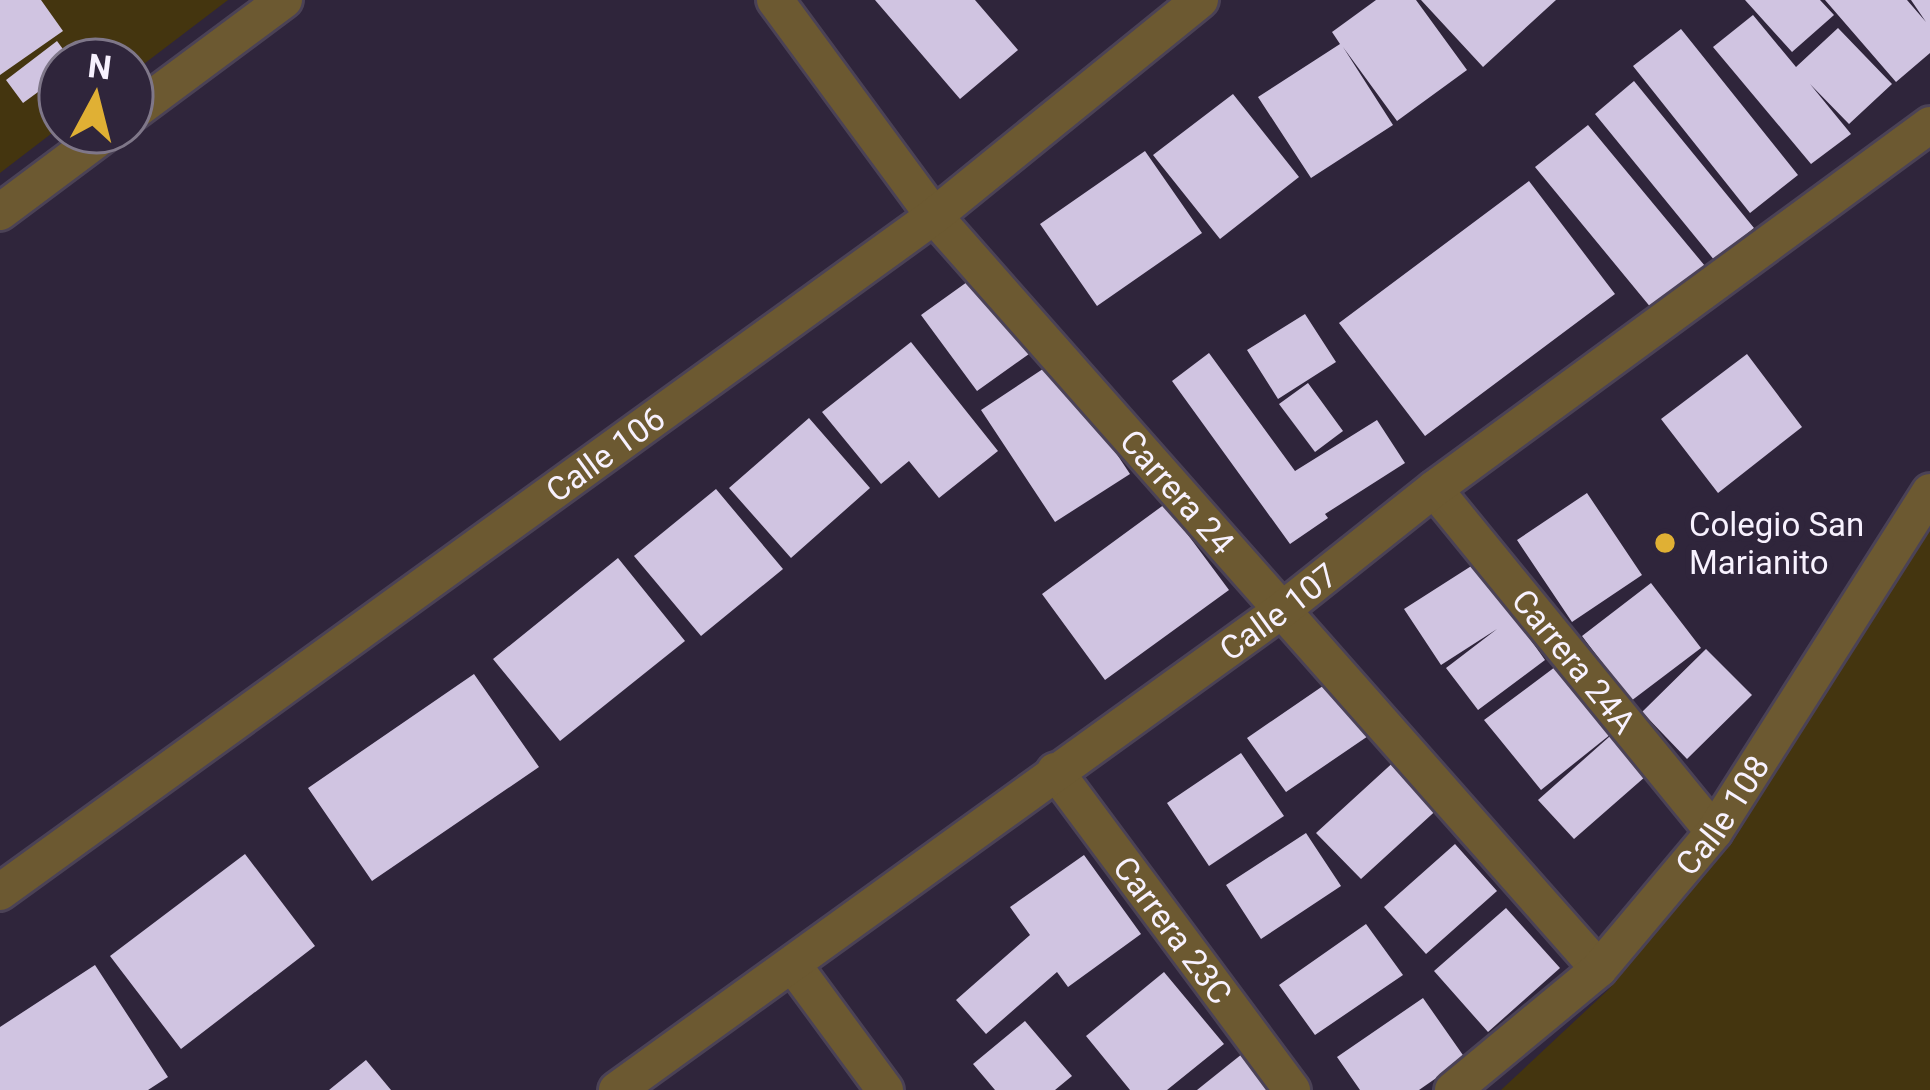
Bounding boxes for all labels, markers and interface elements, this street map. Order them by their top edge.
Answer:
north arrow [36,36,156,156]
text: N [86,46,114,87]
street label: Calle 106 [538,398,672,510]
street label: Carrera 24 [1112,422,1243,562]
place label: Colegio San Marianito [1689,505,1864,582]
marker: Colegio San Marianito [1652,530,1678,556]
street label: Calle 107 [1212,555,1344,668]
street label: Carrera 24A [1504,581,1645,741]
street label: Calle 108 [1667,748,1777,883]
street label: Carrera 23C [1105,848,1241,1012]

